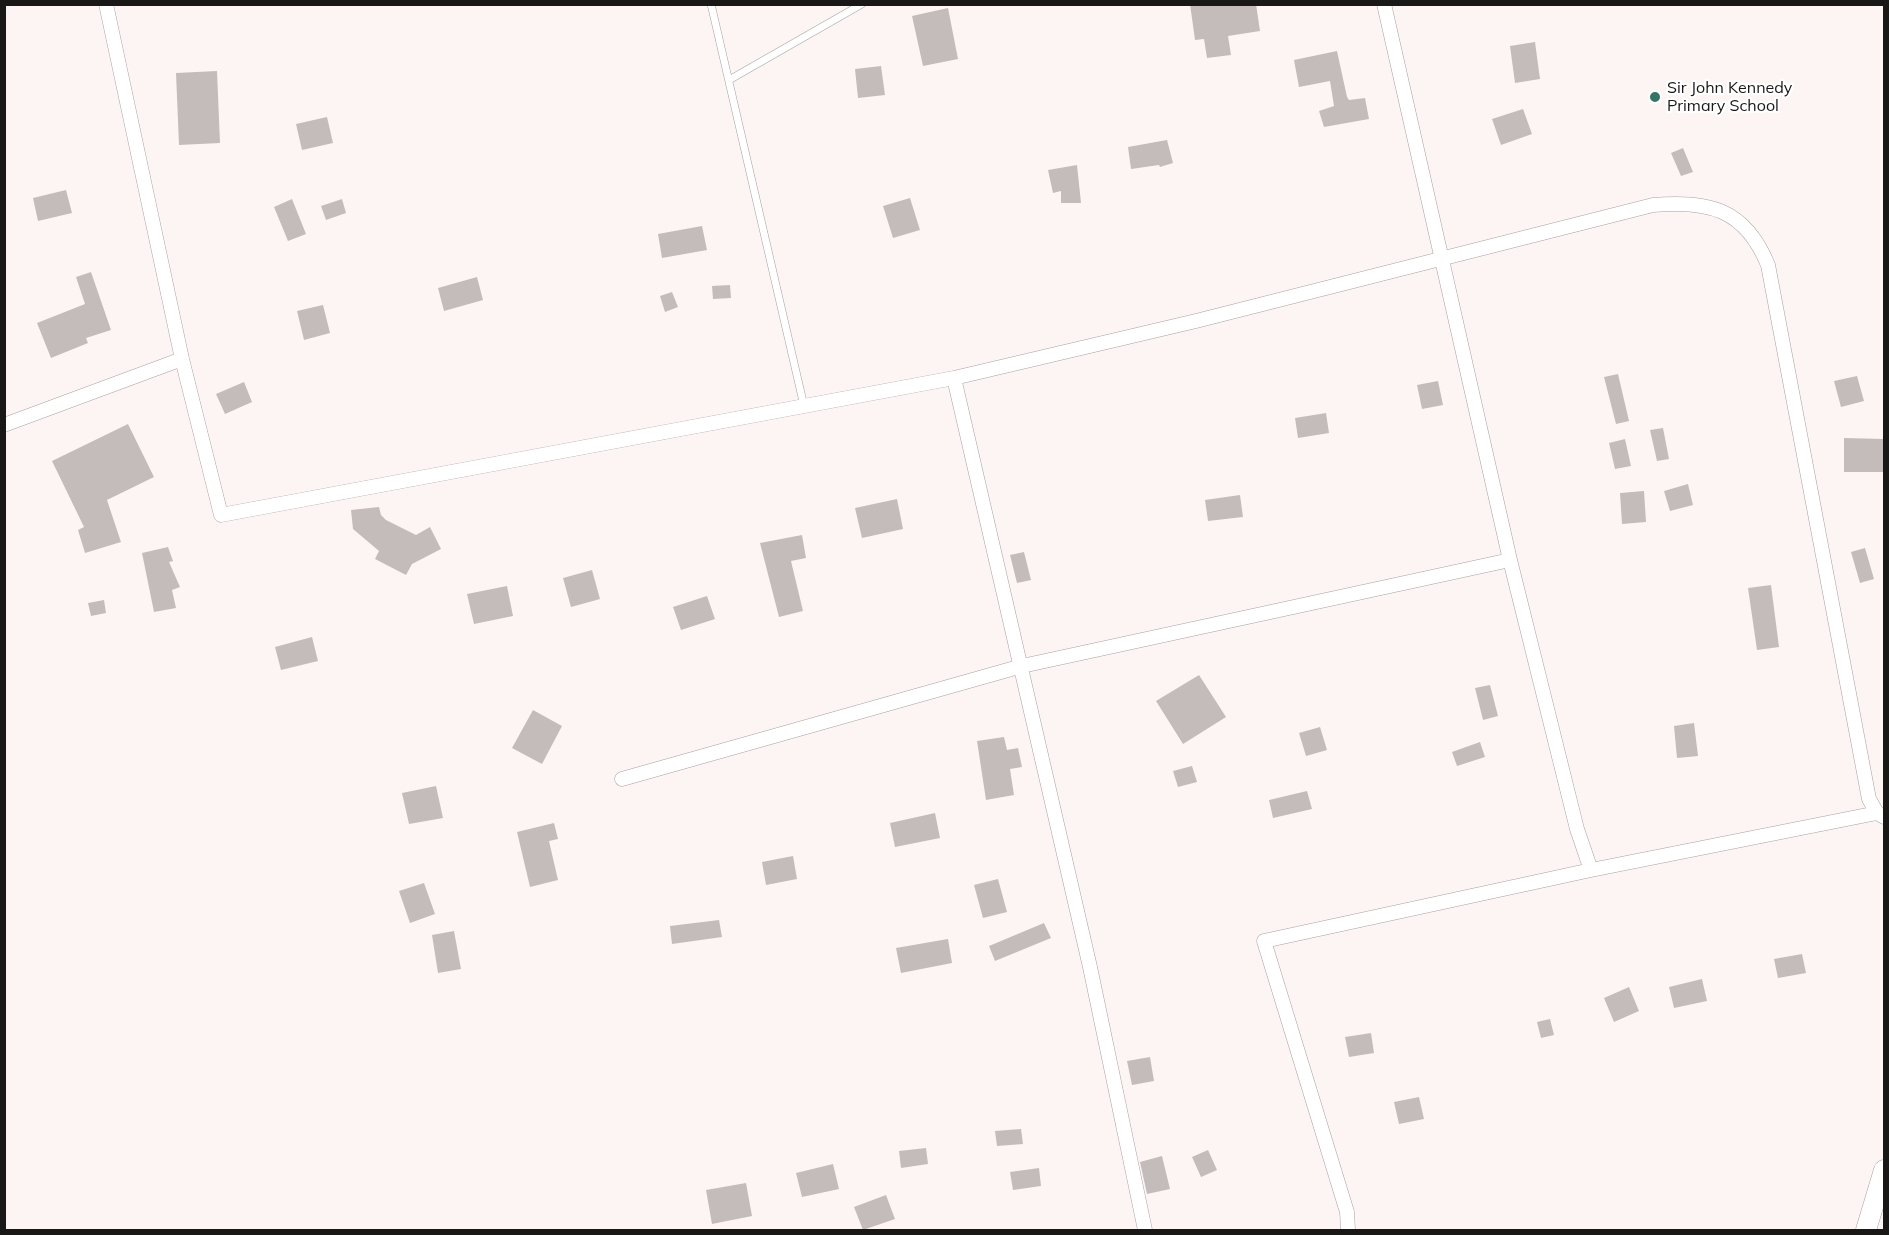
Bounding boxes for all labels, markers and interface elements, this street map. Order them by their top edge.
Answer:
place label: Sir John Kennedy Primary School [1667,78,1792,116]
marker: Sir John Kennedy Primary School [1648,90,1662,104]

